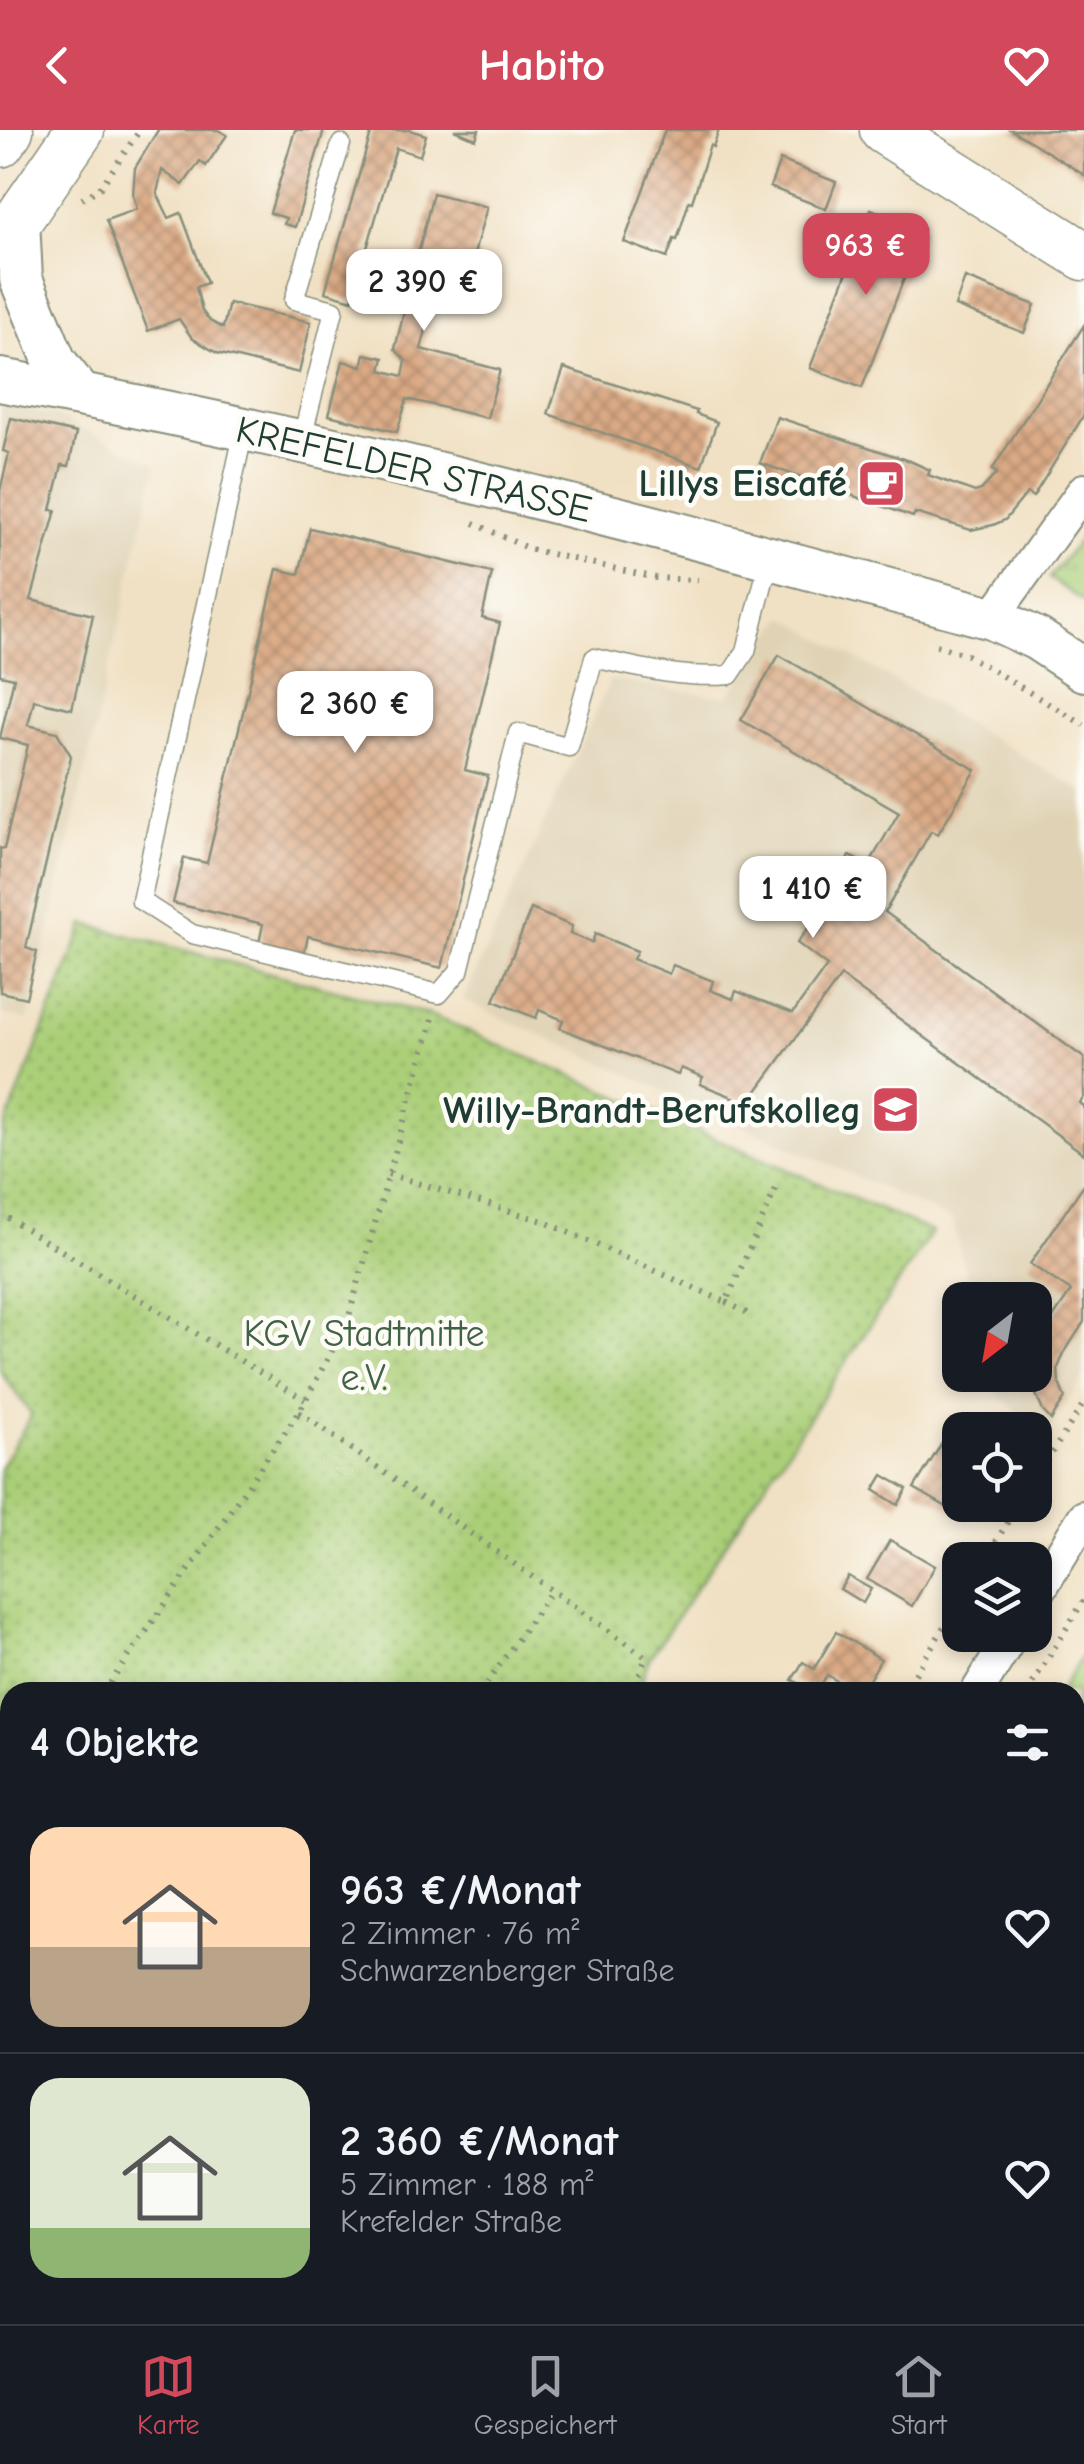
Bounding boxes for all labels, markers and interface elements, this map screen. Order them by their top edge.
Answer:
icon: back [30,38,85,93]
icon: heart [999,38,1054,93]
text: Habito [479,39,605,91]
pin: 963 € [796,213,936,298]
text: 963 € [825,227,907,264]
pin: 2 390 € [332,249,516,334]
text: 2 390 € [368,263,480,300]
street label: KREFELDER STRASSE [232,408,596,532]
cafe icon: Lillys Eiscafé [856,457,908,509]
place label: Lillys Eiscafé [638,462,847,506]
pin: 2 360 € [263,671,447,756]
text: 2 360 € [299,685,411,722]
pin: 1 410 € [721,856,905,941]
text: 1 410 € [761,870,865,907]
school or university icon: Willy-Brandt-Berufskolleg [870,1084,922,1136]
place label: Willy-Brandt-Berufskolleg [443,1089,861,1133]
north arrow [942,1282,1052,1392]
map controls [942,1282,1052,1652]
park label: KGV Stadtmitte e.V. [243,1312,485,1400]
button: locate [942,1412,1052,1522]
button: layers [942,1542,1052,1652]
icon: filters [1000,1715,1055,1770]
text: 4 Objekte [30,1718,199,1767]
text: 963 €/Monat [340,1866,580,1915]
icon: home [110,1867,230,1987]
icon: heart [1000,1900,1055,1955]
text: 2 Zimmer · 76 m² [340,1915,579,1952]
text: Schwarzenberger Straße [340,1952,674,1989]
text: 2 360 €/Monat [340,2117,618,2166]
icon: home [110,2118,230,2238]
icon: heart [1000,2151,1055,2206]
text: 5 Zimmer · 188 m² [340,2166,593,2203]
text: Krefelder Straße [340,2203,562,2240]
tab: Karte [137,2349,200,2441]
tab: Gespeichert [474,2349,616,2441]
tab: Start [891,2349,947,2441]

